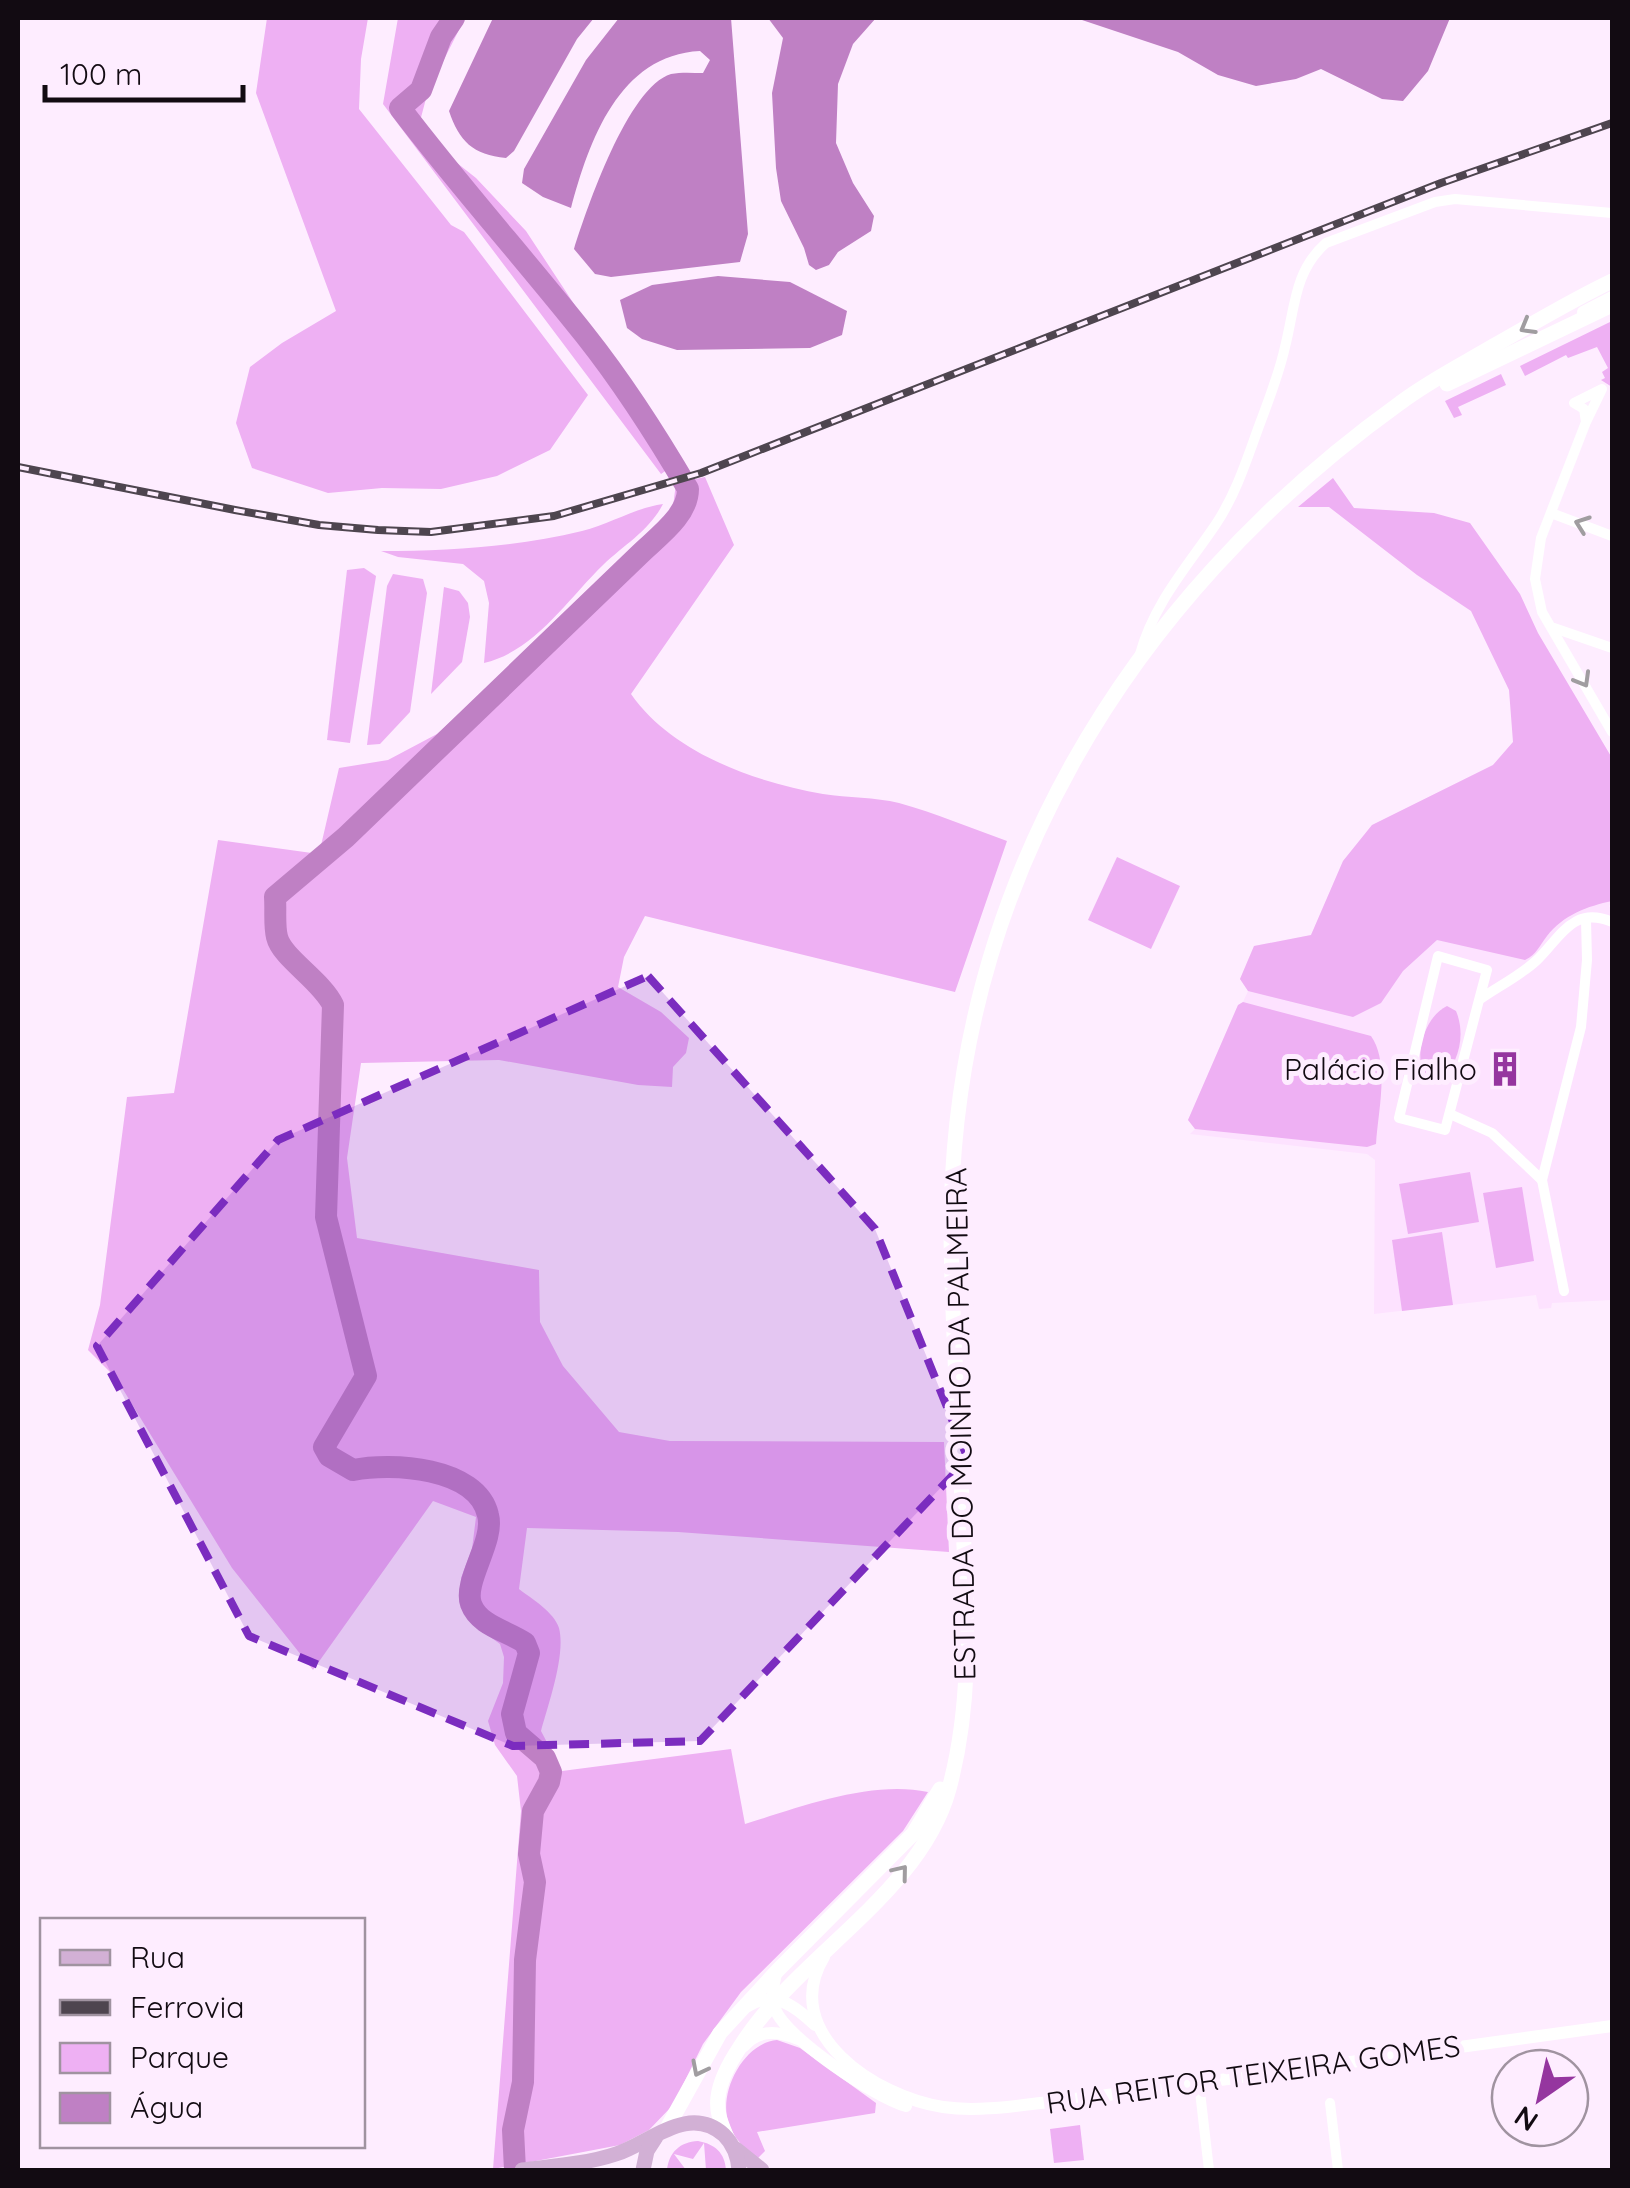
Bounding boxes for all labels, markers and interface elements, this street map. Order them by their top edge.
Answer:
scale bar [45,40,242,102]
text: 100 m [60,55,142,93]
one-way arrow [1519,315,1537,334]
one-way arrow [1574,516,1591,536]
one-way arrow [1570,669,1590,687]
place label: Palácio Fialho [1284,1050,1477,1088]
building icon: Palácio Fialho [1486,1050,1524,1088]
street label: ESTRADA DO MOINHO DA PALMEIRA [937,1167,983,1681]
one-way arrow [889,1865,907,1883]
legend [40,1918,365,2148]
text: Rua [130,1938,185,1976]
text: Ferrovia [130,1988,244,2026]
street label: RUA REITOR TEIXEIRA GOMES [1044,2026,1462,2122]
text: Parque [130,2038,229,2076]
north arrow [1490,2048,1590,2148]
one-way arrow [691,2059,711,2077]
text: Água [130,2088,203,2126]
text: N [1507,2099,1544,2139]

